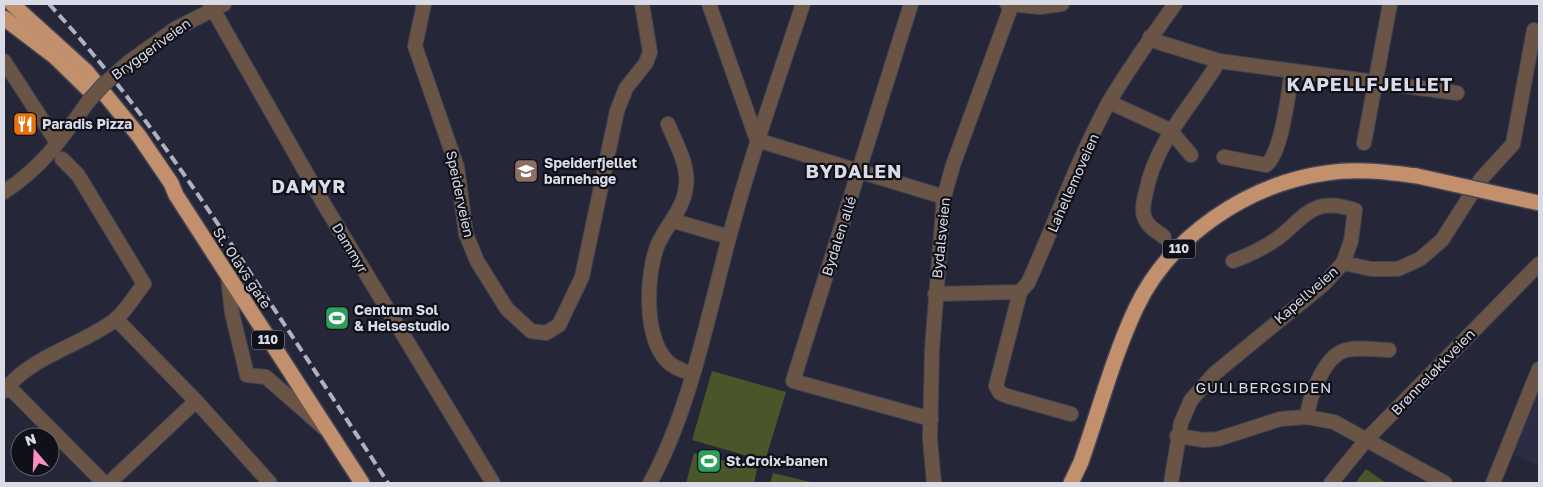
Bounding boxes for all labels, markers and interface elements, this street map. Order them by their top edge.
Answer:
street label: Bryggeriveien [108,14,194,83]
district label: KAPELLFJELLET [1287,72,1453,95]
restaurant icon: Paradis Pizza [12,111,38,137]
place label: Paradis Pizza [42,115,132,132]
street label: Lahellemoveien [1043,131,1102,235]
street label: Speiderveien [443,149,478,239]
place label: Speiderfjellet barnehage [544,154,637,187]
school or university icon: Speiderfjellet barnehage [513,158,539,184]
district label: BYDALEN [805,159,903,182]
district label: DAMYR [271,174,347,197]
street label: Bydalen allé [818,194,859,278]
street label: Bydalsveien [928,197,953,279]
street label: Dammyr [329,220,372,276]
street label: St. Olavs gate [210,224,275,312]
road number: 110 [1163,240,1195,258]
street label: Kapellveien [1270,262,1341,327]
place label: Centrum Sol & Helsestudio [354,301,450,334]
sports icon: Centrum Sol & Helsestudio [324,305,350,331]
street label: Brønneløkkveien [1387,325,1478,418]
road number: 110 [252,330,284,350]
district label: GULLBERGSIDEN [1196,378,1332,396]
north arrow [10,427,60,477]
text: N [23,429,38,449]
sports icon: St.Croix-banen [696,448,722,474]
place label: St.Croix-banen [726,452,828,469]

